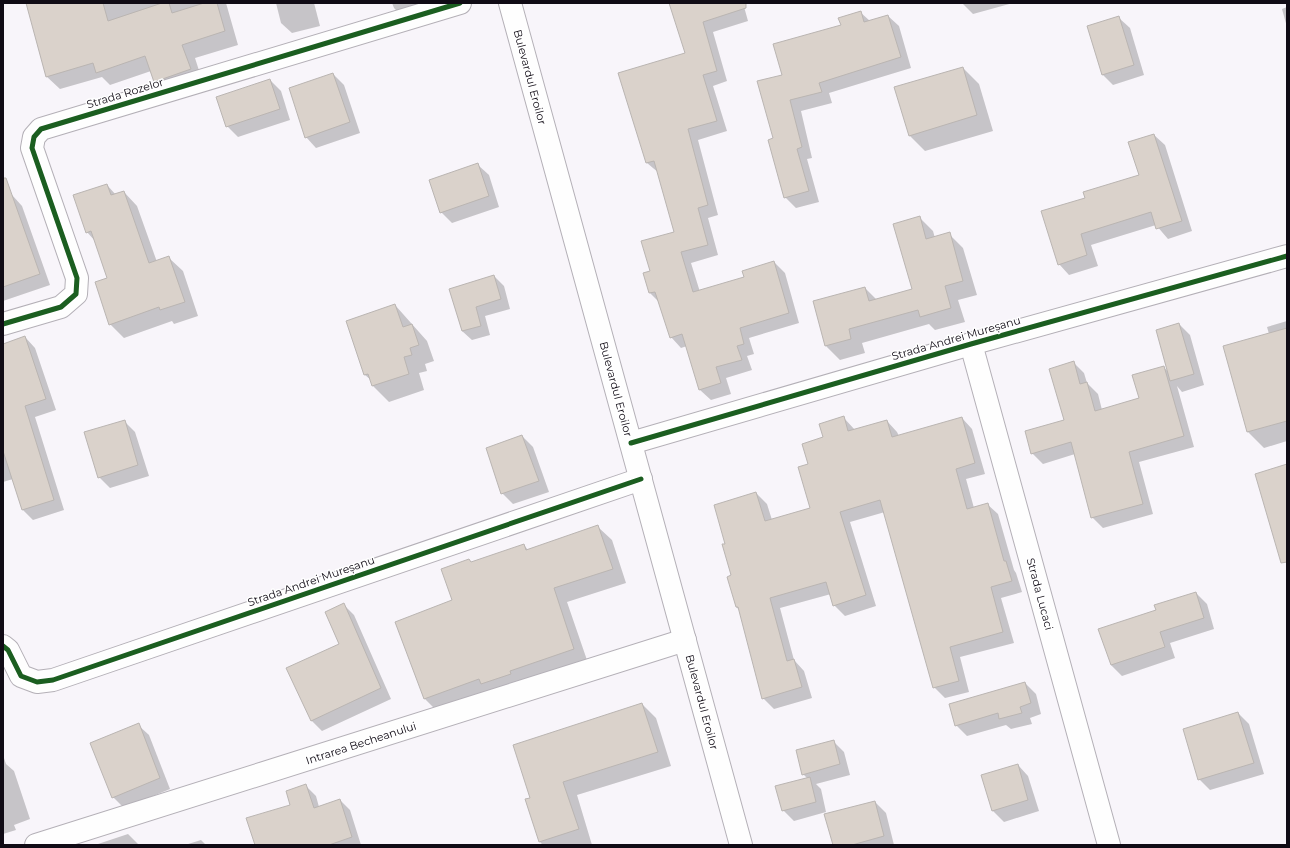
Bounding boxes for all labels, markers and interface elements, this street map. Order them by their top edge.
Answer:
street label: Bulevardul Eroilor [511,28,549,126]
street label: Strada Rozelor [85,75,165,111]
street label: Strada Andrei Mureșanu [890,313,1022,363]
street label: Bulevardul Eroilor [597,340,635,438]
street label: Strada Andrei Mureșanu [246,553,376,609]
street label: Strada Lucaci [1024,556,1056,632]
street label: Bulevardul Eroilor [683,653,721,751]
street label: Intrarea Becheanului [304,719,418,767]

